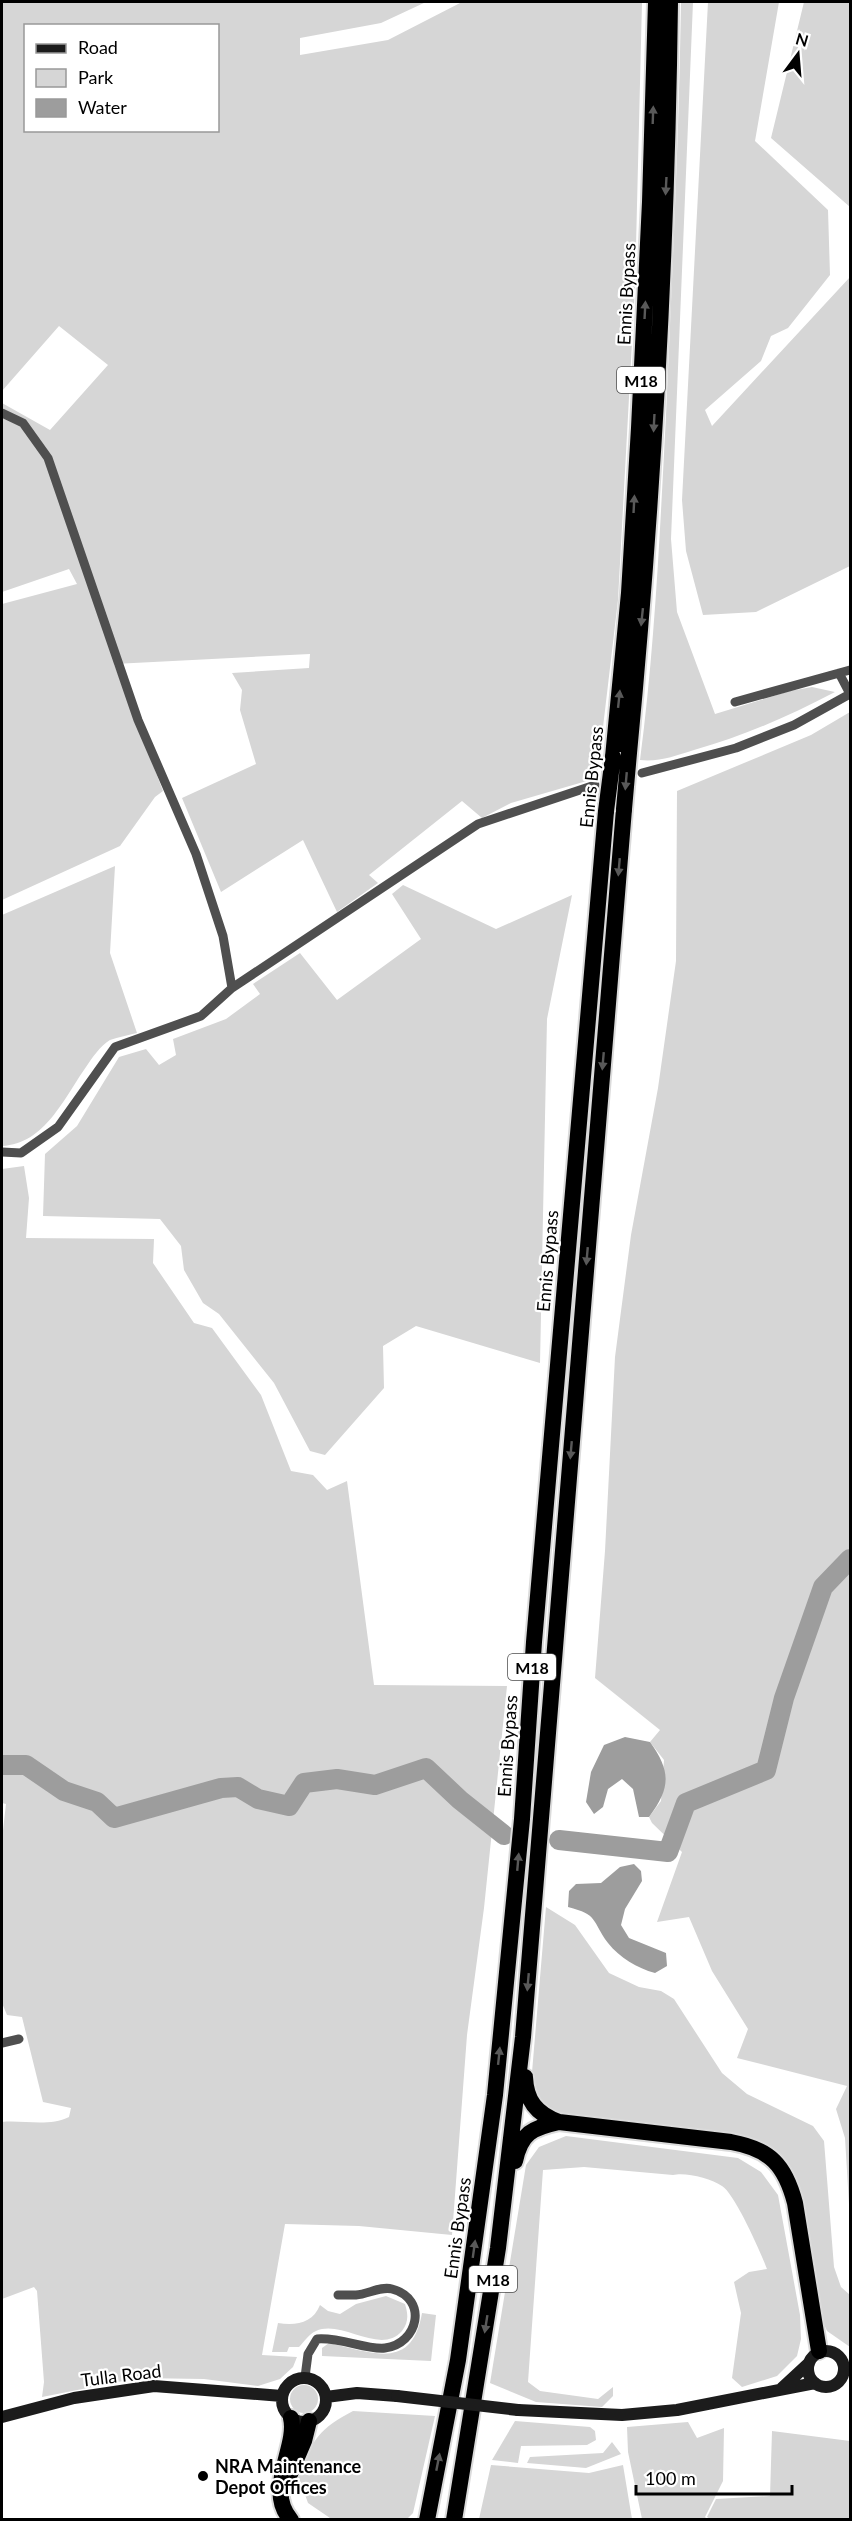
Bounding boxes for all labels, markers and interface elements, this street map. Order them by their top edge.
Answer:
legend [24,24,219,132]
north arrow [768,24,828,84]
text: N [794,28,811,50]
text: Road [78,36,118,58]
text: Park [78,66,114,88]
text: Water [78,96,127,118]
one-way arrow [648,105,657,124]
one-way arrow [661,176,670,195]
street label: Ennis Bypass [612,242,640,346]
one-way arrow [640,300,649,319]
road number: M18 [617,367,665,393]
one-way arrow [650,413,659,432]
one-way arrow [630,495,639,514]
one-way arrow [637,608,647,627]
one-way arrow [614,689,624,708]
street label: Ennis Bypass [575,725,607,829]
one-way arrow [621,771,631,790]
one-way arrow [614,857,624,876]
one-way arrow [598,1052,608,1071]
street label: Ennis Bypass [532,1209,562,1313]
one-way arrow [582,1246,592,1265]
one-way arrow [566,1441,576,1460]
road number: M18 [508,1654,556,1680]
street label: Ennis Bypass [492,1694,522,1798]
one-way arrow [513,1852,523,1871]
one-way arrow [523,1973,532,1992]
one-way arrow [494,2046,504,2065]
street label: Ennis Bypass [439,2176,475,2280]
one-way arrow [469,2240,479,2259]
road number: M18 [469,2266,517,2292]
one-way arrow [481,2315,490,2334]
street label: Tulla Road [80,2359,162,2391]
one-way arrow [434,2452,443,2471]
place label: NRA Maintenance Depot Offices [215,2455,361,2498]
scale bar [636,2458,792,2496]
text: 100 m [645,2467,696,2489]
marker: NRA Maintenance Depot Offices [196,2469,210,2483]

